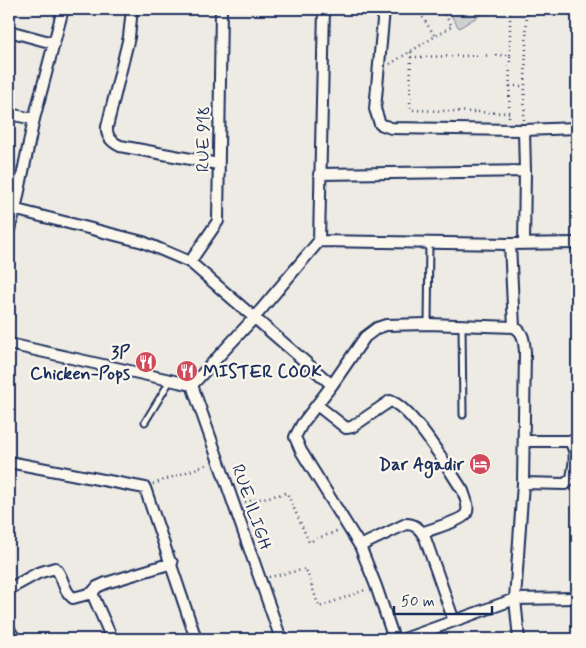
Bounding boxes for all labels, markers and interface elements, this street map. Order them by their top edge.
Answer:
street label: RUE 918 [191,106,217,172]
place label: 3P Chicken-Pops [30,341,130,386]
restaurant icon: 3P Chicken-Pops [134,350,158,374]
restaurant icon: MISTER COOK [175,359,199,383]
place label: MISTER COOK [203,360,322,384]
hotel icon: Dar Agadir [468,452,492,476]
place label: Dar Agadir [379,453,465,479]
street label: RUE ILIGH [225,461,277,554]
scale bar [394,583,491,615]
text: 50 m [401,592,435,612]

